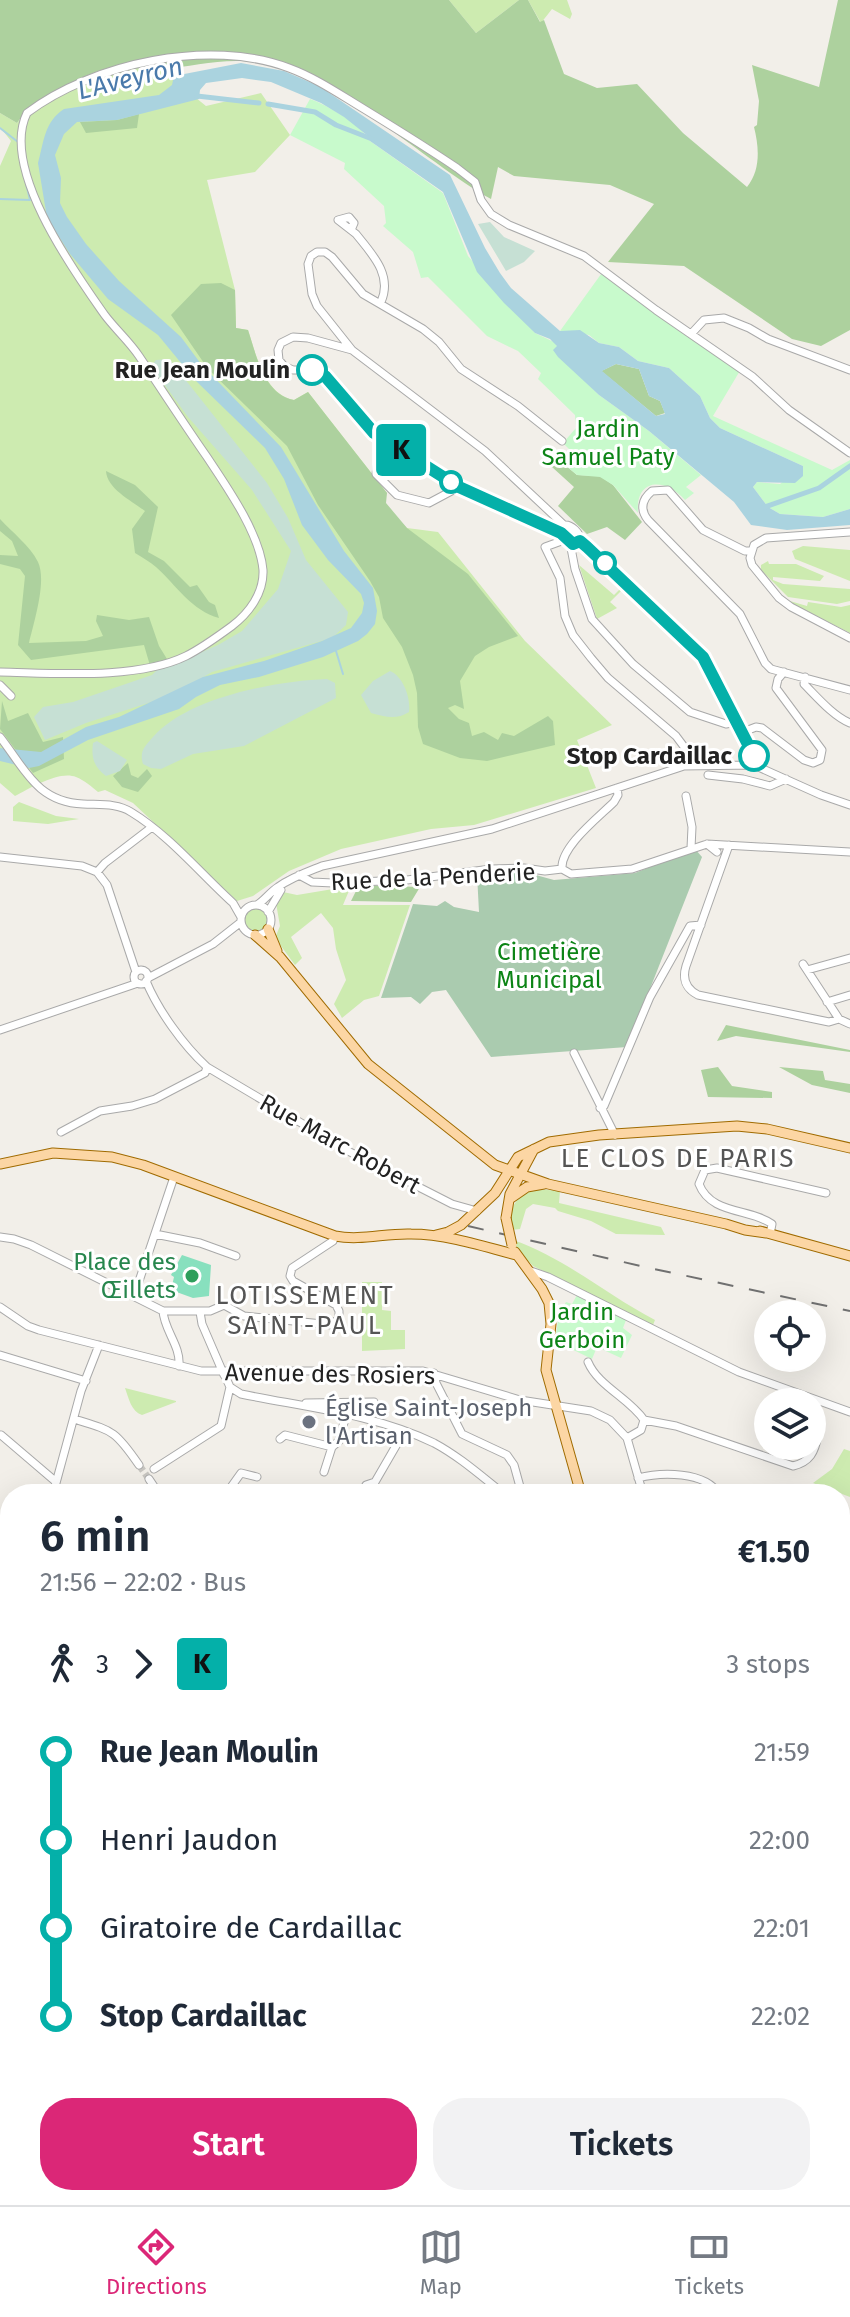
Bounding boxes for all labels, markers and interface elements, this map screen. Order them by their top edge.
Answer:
water label: L'Aveyron [74,50,186,107]
marker: Rue Jean Moulin [297,355,327,385]
place label: Rue Jean Moulin [115,356,290,384]
park label: Jardin Samuel Paty [541,415,675,471]
line badge: K [375,424,427,476]
text: K [392,433,410,466]
unlabelled marker [440,471,462,493]
unlabelled marker [594,552,616,574]
marker: Stop Cardaillac [739,741,769,771]
place label: Stop Cardaillac [567,742,733,770]
street label: Rue de la Penderie [330,858,536,896]
park label: Cimetière Municipal [496,938,602,994]
street label: Rue Marc Robert [255,1088,426,1200]
district label: LE CLOS DE PARIS [561,1143,795,1174]
place label: Place des Œillets [73,1248,176,1304]
marker: Place des Œillets [183,1267,201,1285]
district label: LOTISSEMENT SAINT-PAUL [215,1280,395,1341]
park label: Jardin Gerboin [539,1298,625,1354]
map controls [754,1300,826,1460]
button: locate [754,1300,826,1372]
street label: Avenue des Rosiers [225,1358,435,1390]
button: layers [754,1388,826,1460]
place label: Église Saint-Joseph l'Artisan [325,1393,532,1450]
marker: Église Saint-Joseph l'Artisan [300,1413,318,1431]
text: 6 min [40,1510,150,1563]
text: €1.50 [738,1534,810,1570]
text: 21:56 – 22:02 · Bus [40,1567,246,1598]
icon: walk [40,1642,84,1686]
icon: forward [121,1642,165,1686]
text: K [193,1647,211,1680]
text: 3 [96,1649,109,1680]
text: 3 stops [726,1649,810,1680]
text: Rue Jean Moulin [100,1734,319,1770]
text: 21:59 [754,1737,810,1768]
text: Henri Jaudon [100,1822,278,1858]
text: 22:00 [749,1825,810,1856]
text: Giratoire de Cardaillac [100,1910,402,1946]
text: 22:01 [753,1913,810,1944]
text: Stop Cardaillac [100,1998,307,2034]
text: 22:02 [751,2001,810,2032]
button: Start [40,2098,417,2190]
button: Tickets [433,2098,810,2190]
tab: Directions [106,2225,207,2300]
tab: Map [419,2225,463,2300]
tab: Tickets [675,2225,744,2300]

